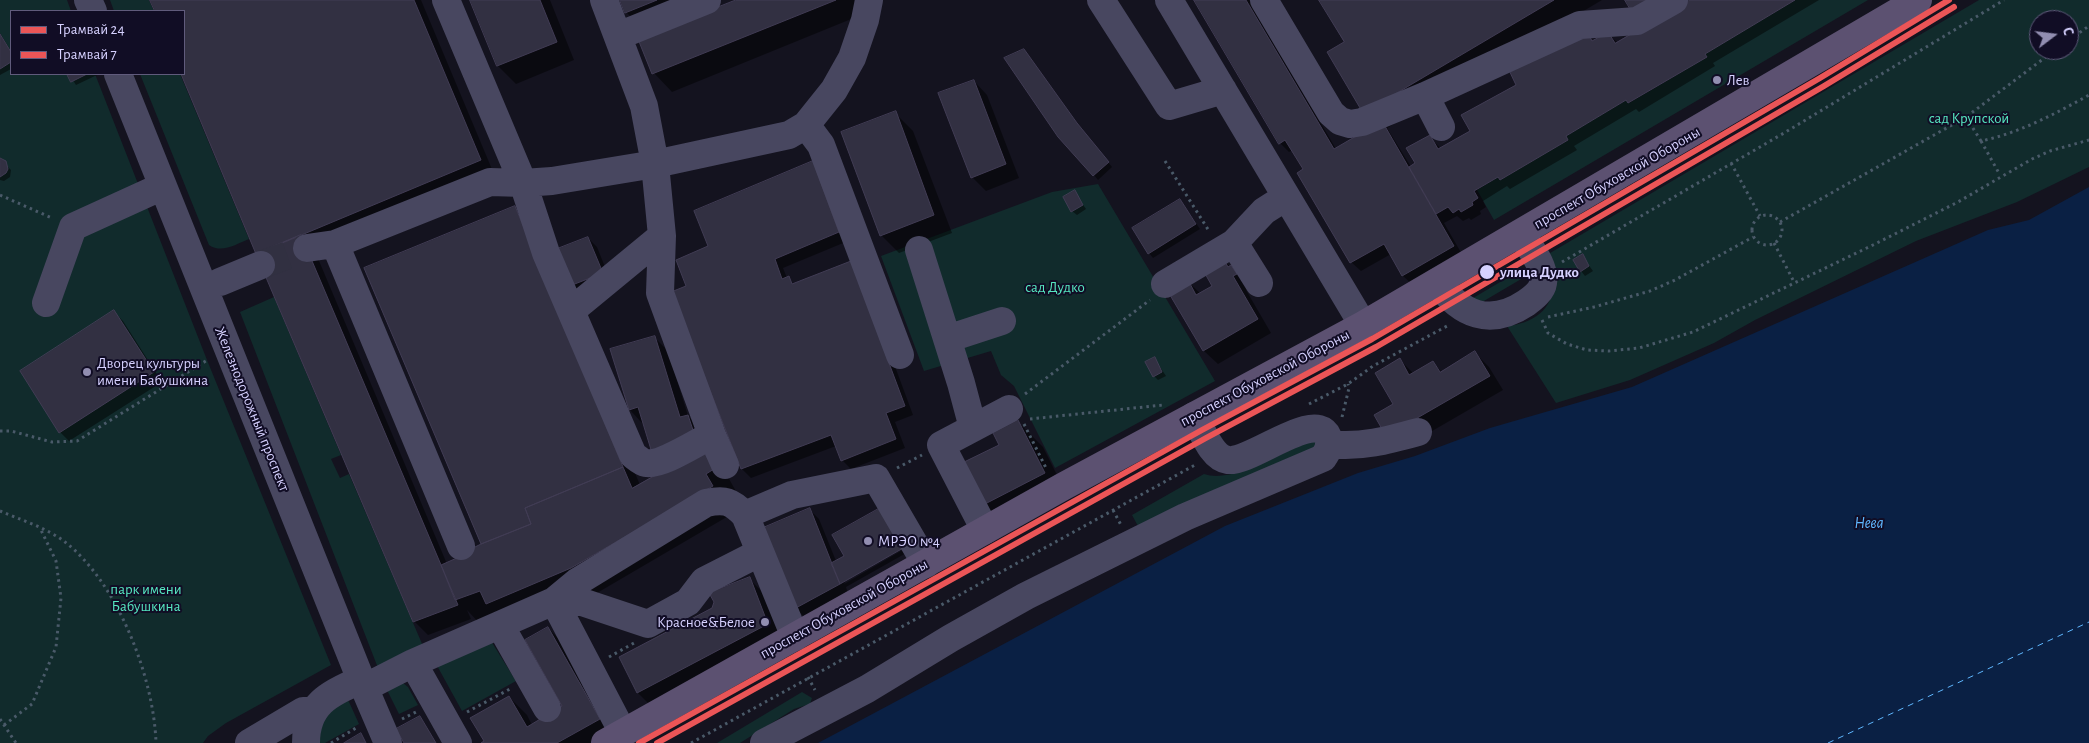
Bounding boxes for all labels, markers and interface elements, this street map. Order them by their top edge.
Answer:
legend [10,10,185,75]
north arrow [2029,10,2079,60]
text: Трамвай 24 [57,22,125,37]
text: С [2060,26,2075,37]
text: Трамвай 7 [57,47,117,62]
place label: Лев [1727,71,1749,89]
marker: Лев [1711,74,1723,86]
park label: сад Крупской [1929,109,2009,127]
street label: проспект Обуховской Обороны [1531,123,1703,233]
marker: улица Дудко [1478,263,1496,281]
place label: улица Дудко [1500,263,1579,281]
park label: сад Дудко [1025,278,1085,296]
street label: Железнодорожный проспект [211,324,293,494]
street label: проспект Обуховской Обороны [1177,326,1353,430]
place label: Дворец культуры имени Бабушкина [97,354,208,389]
marker: Дворец культуры имени Бабушкина [81,366,93,378]
water label: Нева [1854,513,1884,533]
place label: МРЭО №4 [878,532,940,550]
marker: МРЭО №4 [862,535,874,547]
street label: проспект Обуховской Обороны [757,555,931,663]
park label: парк имени Бабушкина [110,580,182,615]
place label: Красное&Белое [657,613,755,631]
marker: Красное&Белое [759,616,771,628]

